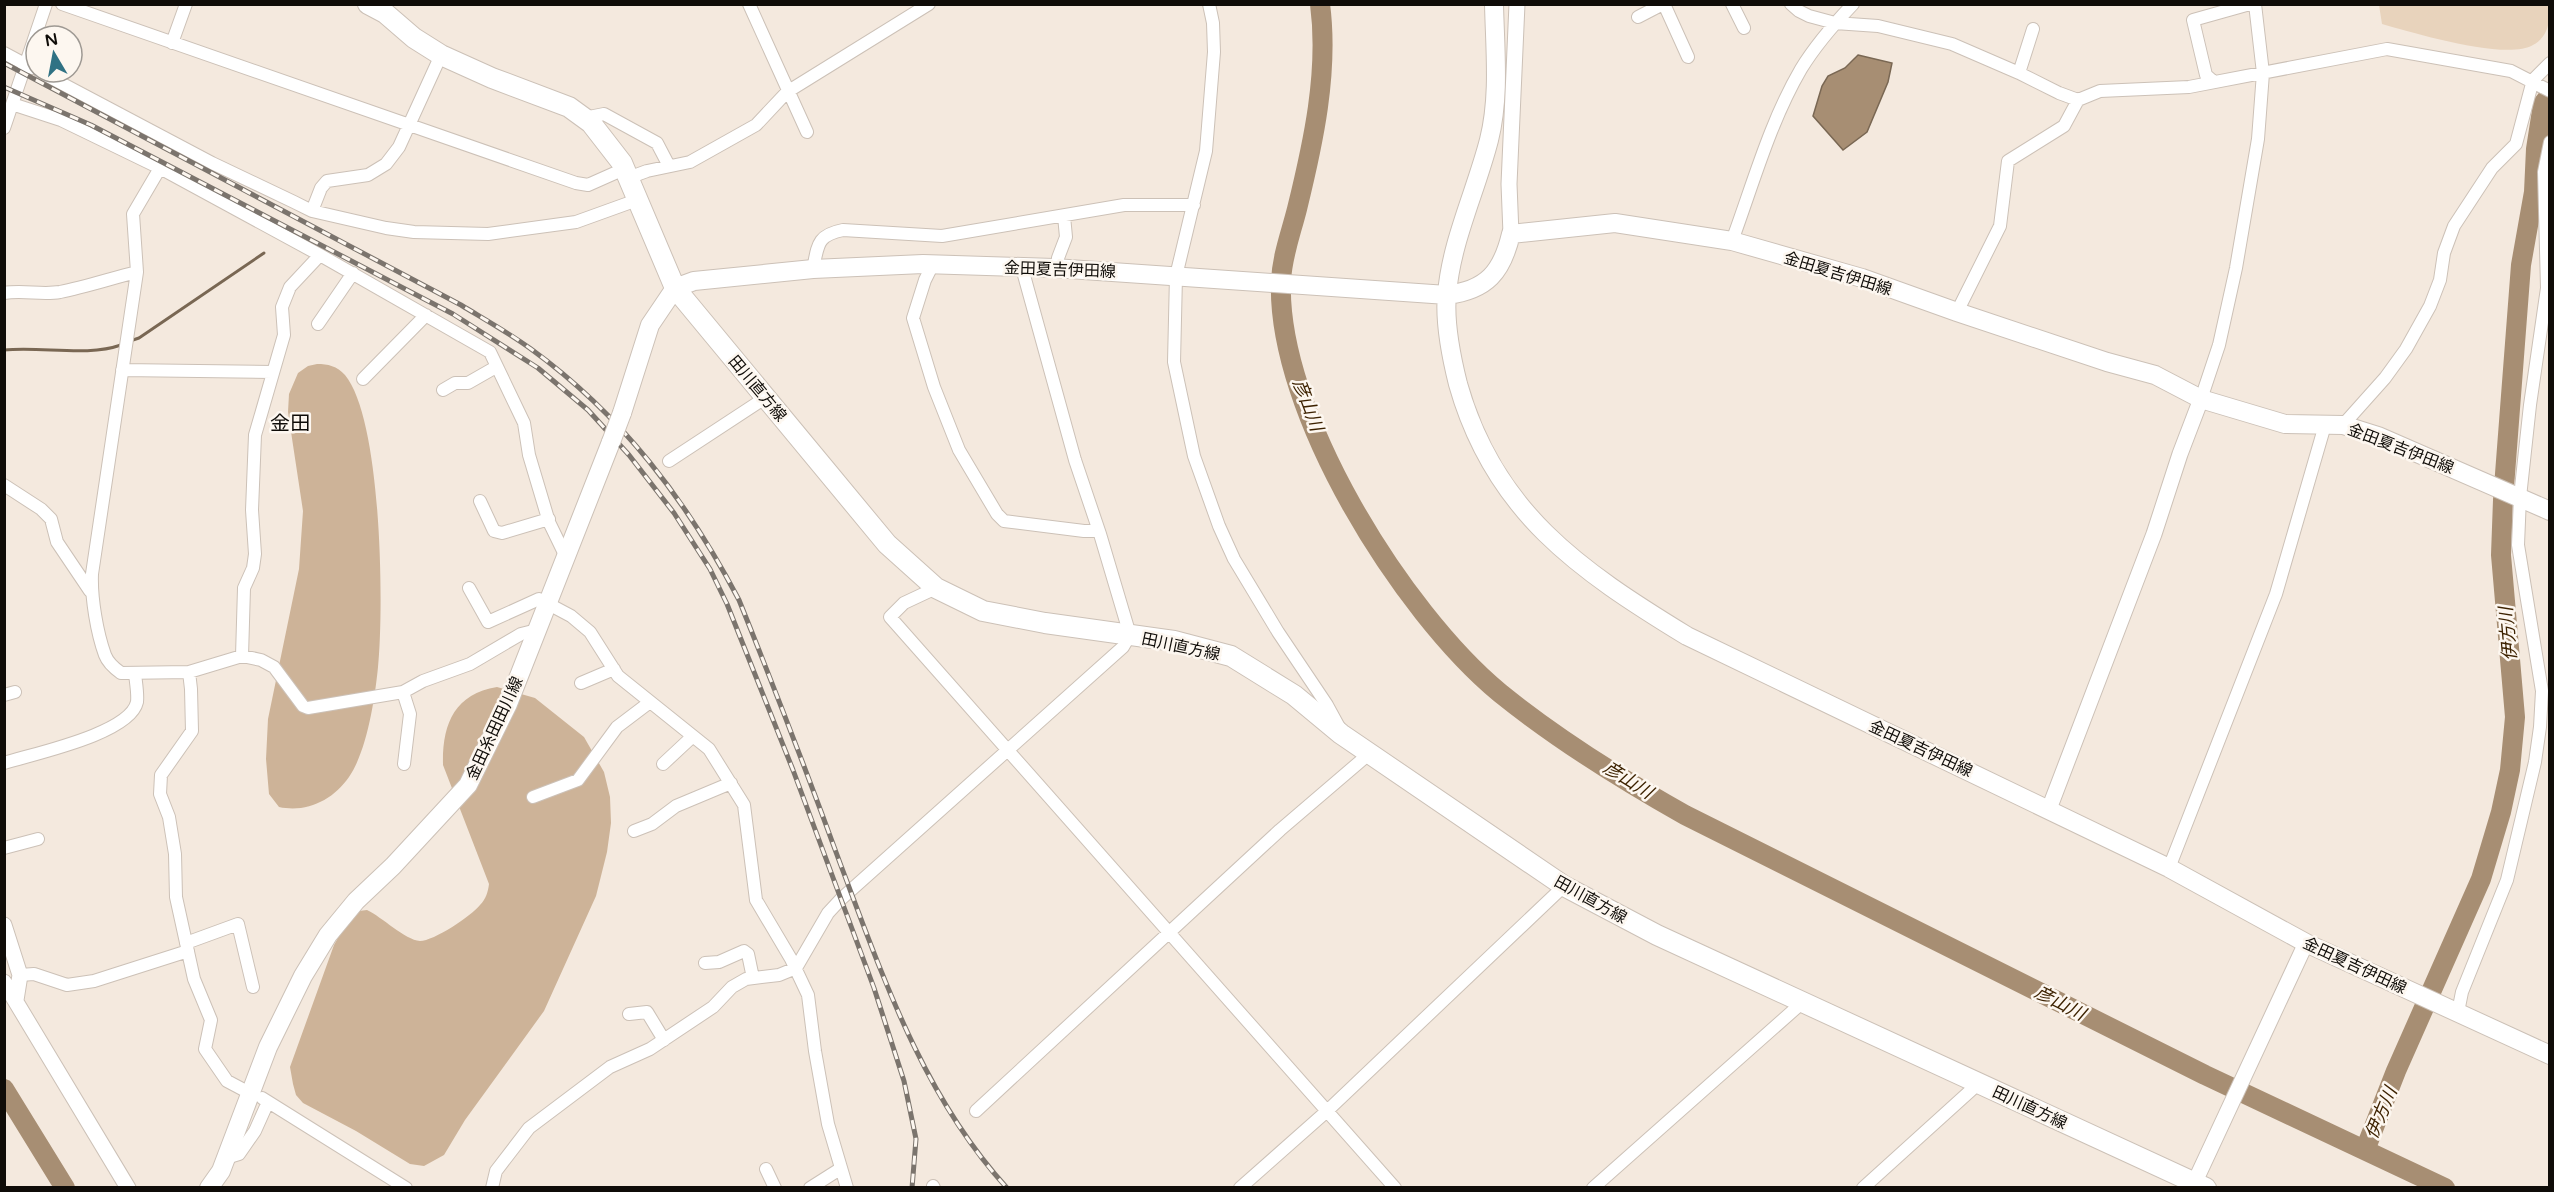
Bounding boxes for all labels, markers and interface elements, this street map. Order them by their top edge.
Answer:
north arrow [24,24,84,84]
text: N [44,29,60,51]
street label: 金田夏吉伊田線 [1781,248,1894,300]
street label: 金田夏吉伊田線 [1004,258,1116,282]
street label: 田川直方線 [724,352,791,426]
water label: 彦山川 [1288,376,1329,436]
district label: 金田 [270,412,310,436]
street label: 金田夏吉伊田線 [2345,420,2457,478]
water label: 伊方川 [2495,604,2521,662]
street label: 田川直方線 [1140,629,1222,665]
street label: 金田糸田田川線 [462,673,528,783]
street label: 金田夏吉伊田線 [1866,716,1976,782]
water label: 彦山川 [1599,756,1658,805]
street label: 田川直方線 [1551,872,1630,928]
street label: 金田夏吉伊田線 [2300,933,2410,999]
water label: 彦山川 [2031,981,2091,1026]
street label: 田川直方線 [1989,1082,2070,1134]
water label: 伊方川 [2360,1082,2402,1142]

